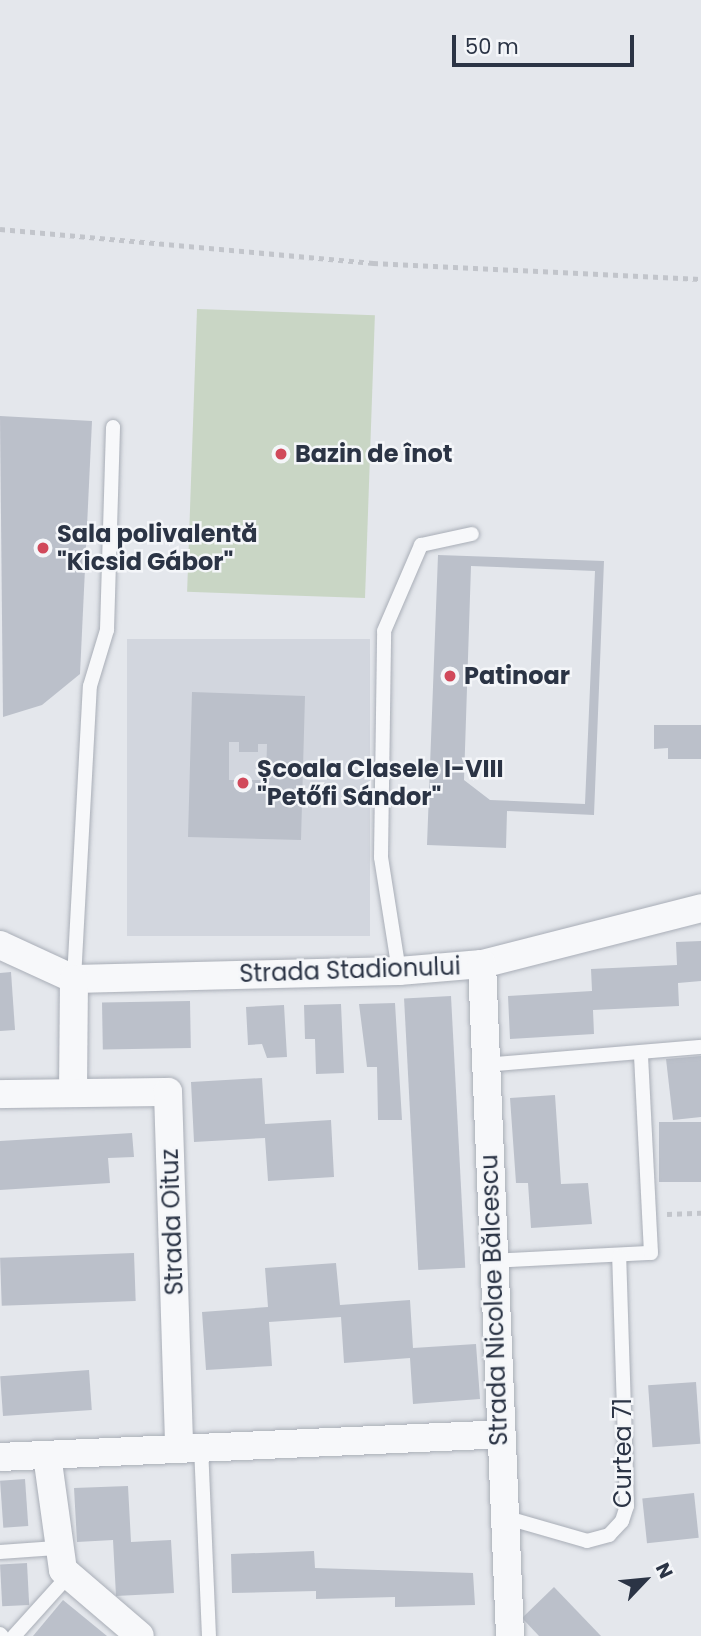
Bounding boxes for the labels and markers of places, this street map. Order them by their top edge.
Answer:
place label: Bazin de înot [295,440,452,468]
marker: Bazin de înot [273,446,289,462]
place label: Sala polivalentă "Kicsid Gábor" [57,520,258,576]
marker: Sala polivalentă "Kicsid Gábor" [35,540,51,556]
place label: Patinoar [464,662,570,690]
marker: Patinoar [442,668,458,684]
place label: Școala Clasele I-VIII "Petőfi Sándor" [257,755,504,811]
marker: Școala Clasele I-VIII "Petőfi Sándor" [235,775,251,791]

